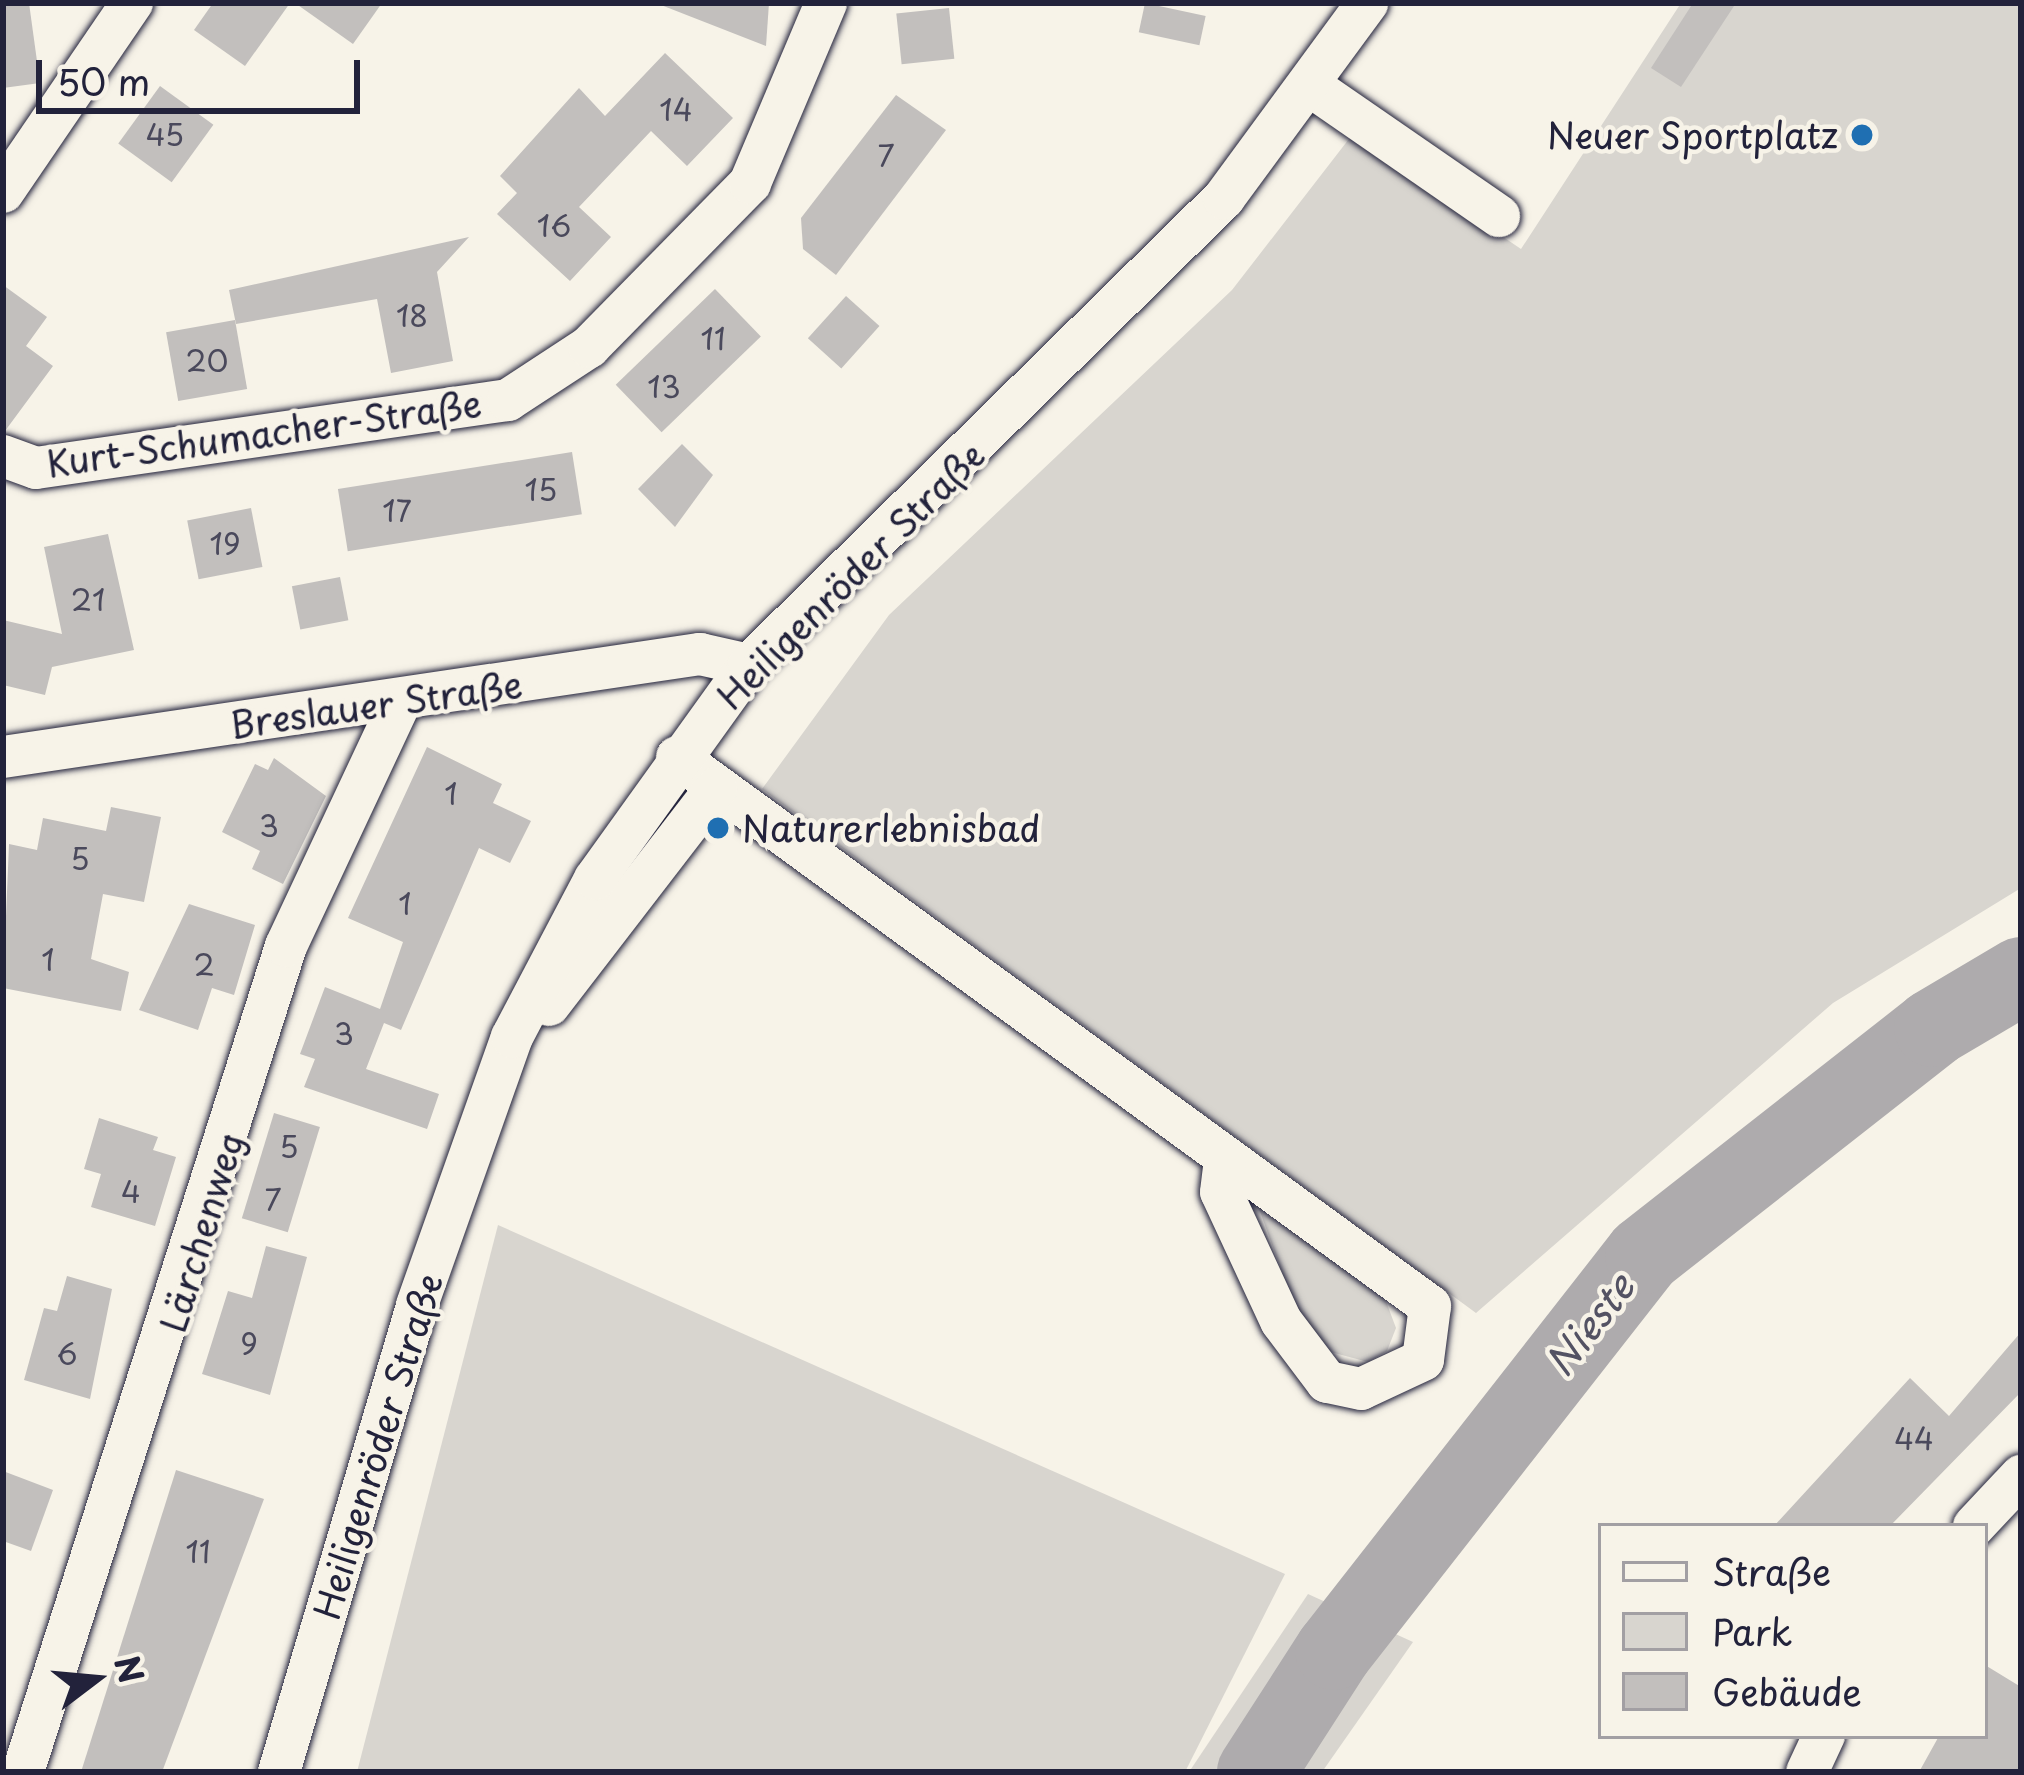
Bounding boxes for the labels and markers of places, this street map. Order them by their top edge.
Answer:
place label: Neuer Sportplatz [1545,113,1838,157]
marker: Neuer Sportplatz [1849,122,1875,148]
place label: Naturerlebnisbad [742,806,1041,850]
marker: Naturerlebnisbad [705,815,731,841]

